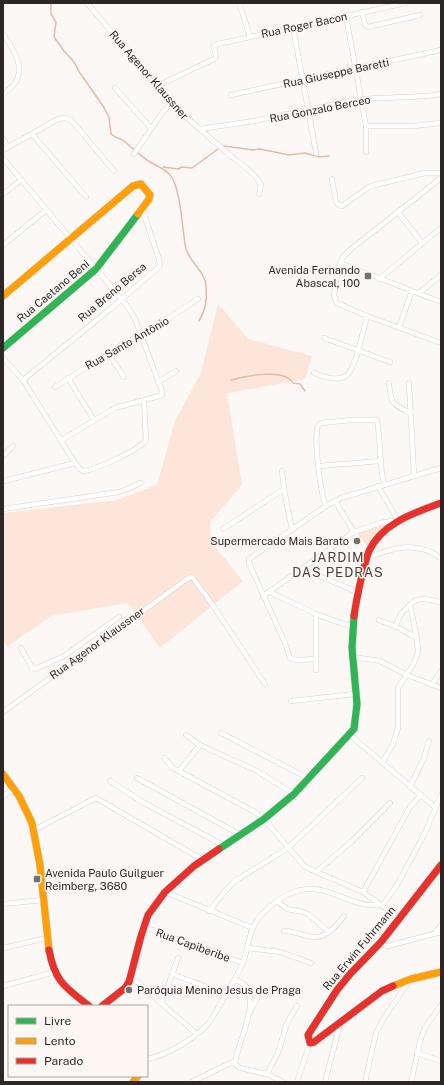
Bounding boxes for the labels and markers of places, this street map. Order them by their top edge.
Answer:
place label: Avenida Fernando Abascal, 100 [268,264,360,289]
marker: Avenida Fernando Abascal, 100 [363,271,373,281]
place label: Supermercado Mais Barato [210,535,349,547]
marker: Supermercado Mais Barato [352,536,362,546]
place label: Avenida Paulo Guilguer Reimberg, 3680 [45,867,164,892]
marker: Avenida Paulo Guilguer Reimberg, 3680 [32,874,42,884]
place label: Paróquia Menino Jesus de Praga [137,984,301,996]
marker: Paróquia Menino Jesus de Praga [124,985,134,995]

